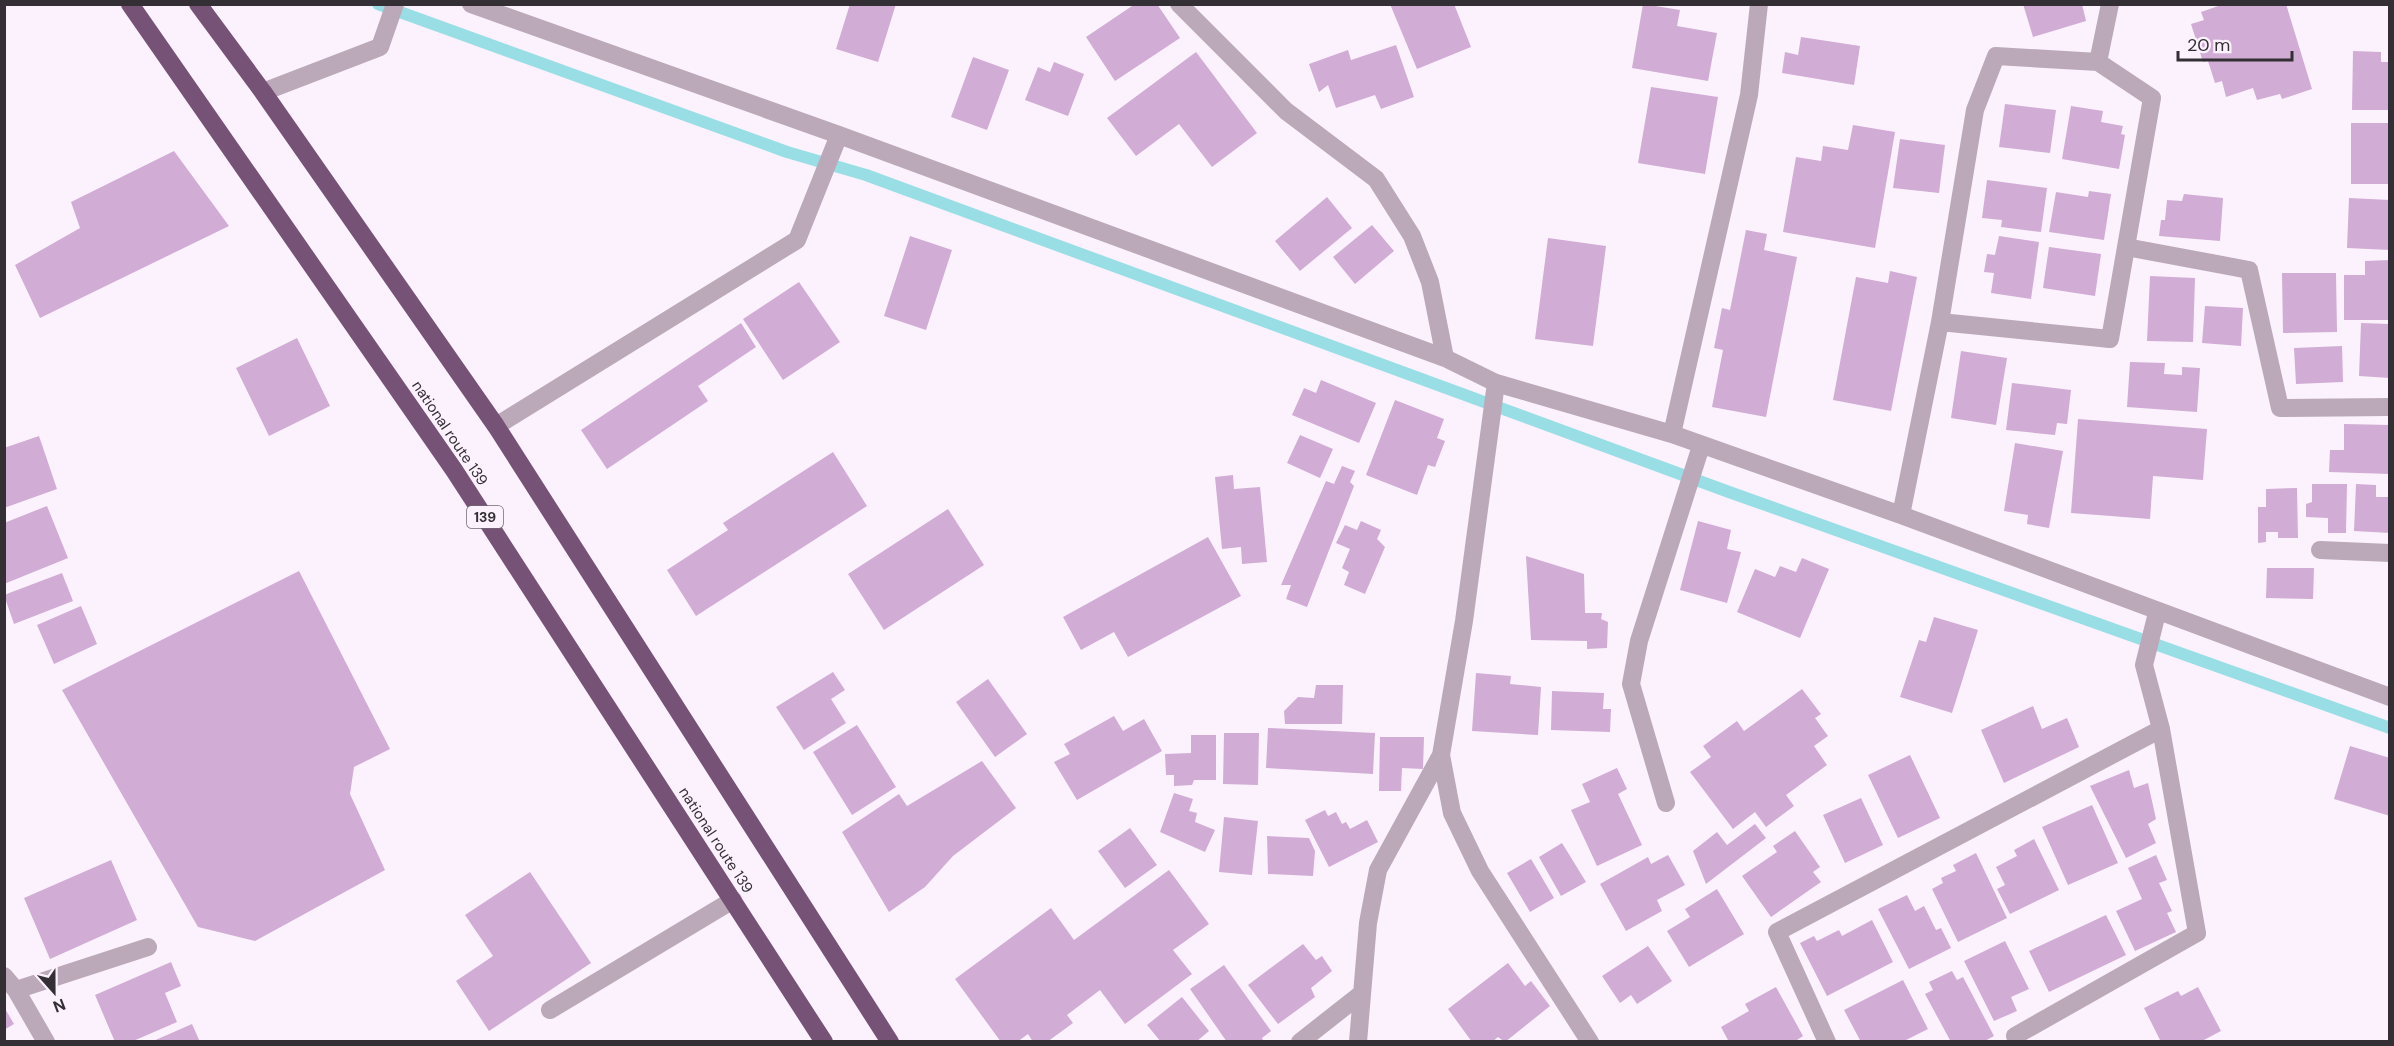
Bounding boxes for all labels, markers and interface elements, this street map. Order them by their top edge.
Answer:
scale bar [2178,24,2292,62]
text: 20 m [2187,33,2230,57]
street label: national route 139 [407,377,493,489]
road number: 139 [467,506,503,528]
street label: national route 139 [674,783,758,897]
north arrow [24,962,84,1022]
text: N [50,994,68,1017]

